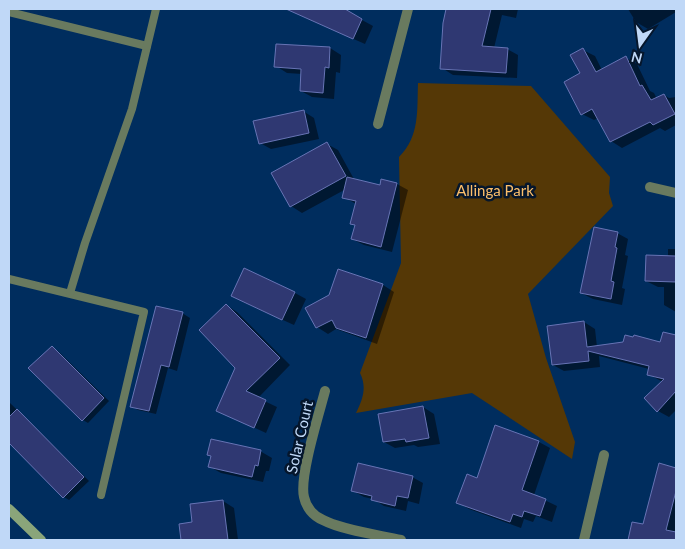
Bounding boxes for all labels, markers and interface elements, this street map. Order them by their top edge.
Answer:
north arrow [615,20,665,70]
text: N [629,49,644,68]
park label: Allinga Park [456,181,534,199]
street label: Solar Court [282,398,316,475]

